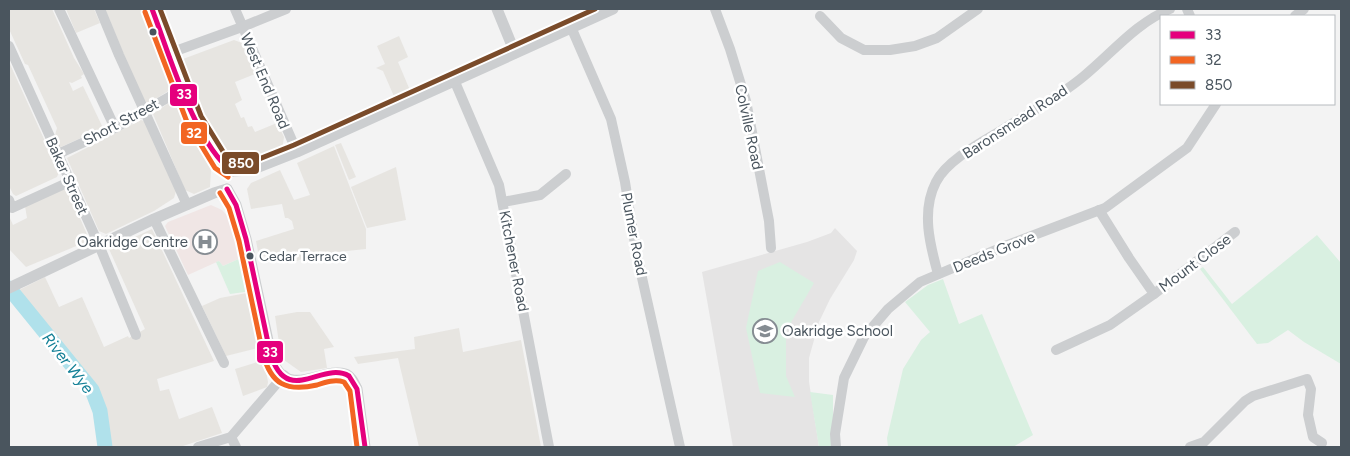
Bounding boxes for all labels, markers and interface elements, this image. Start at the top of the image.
legend [1160,15,1335,105]
text: 33 [1205,26,1221,44]
unlabelled marker [148,27,158,37]
street label: West End Road [237,30,293,132]
text: 32 [1205,51,1222,69]
text: 850 [1205,76,1232,94]
street label: Baronsmead Road [959,81,1071,163]
line badge: 33 [169,83,198,107]
street label: Colville Road [731,83,767,171]
text: 33 [176,86,192,103]
street label: Short Street [80,94,162,149]
line badge: 32 [180,121,208,145]
text: 32 [186,125,202,142]
street label: Baker Street [42,134,92,218]
line badge: 850 [221,151,260,175]
text: 850 [228,155,254,172]
street label: Plumer Road [617,191,651,277]
street label: Kitchener Road [495,209,533,313]
street label: Deeds Grove [950,227,1038,277]
hospital icon: Oakridge Centre [192,229,218,255]
street label: Mount Close [1155,230,1235,296]
place label: Oakridge Centre [77,233,188,251]
place label: Cedar Terrace [259,248,347,265]
marker: Cedar Terrace [245,251,255,261]
school or university icon: Oakridge School [752,318,778,344]
place label: Oakridge School [782,322,893,340]
water label: River Wye [38,329,98,398]
line badge: 33 [256,340,284,364]
text: 33 [262,344,278,361]

